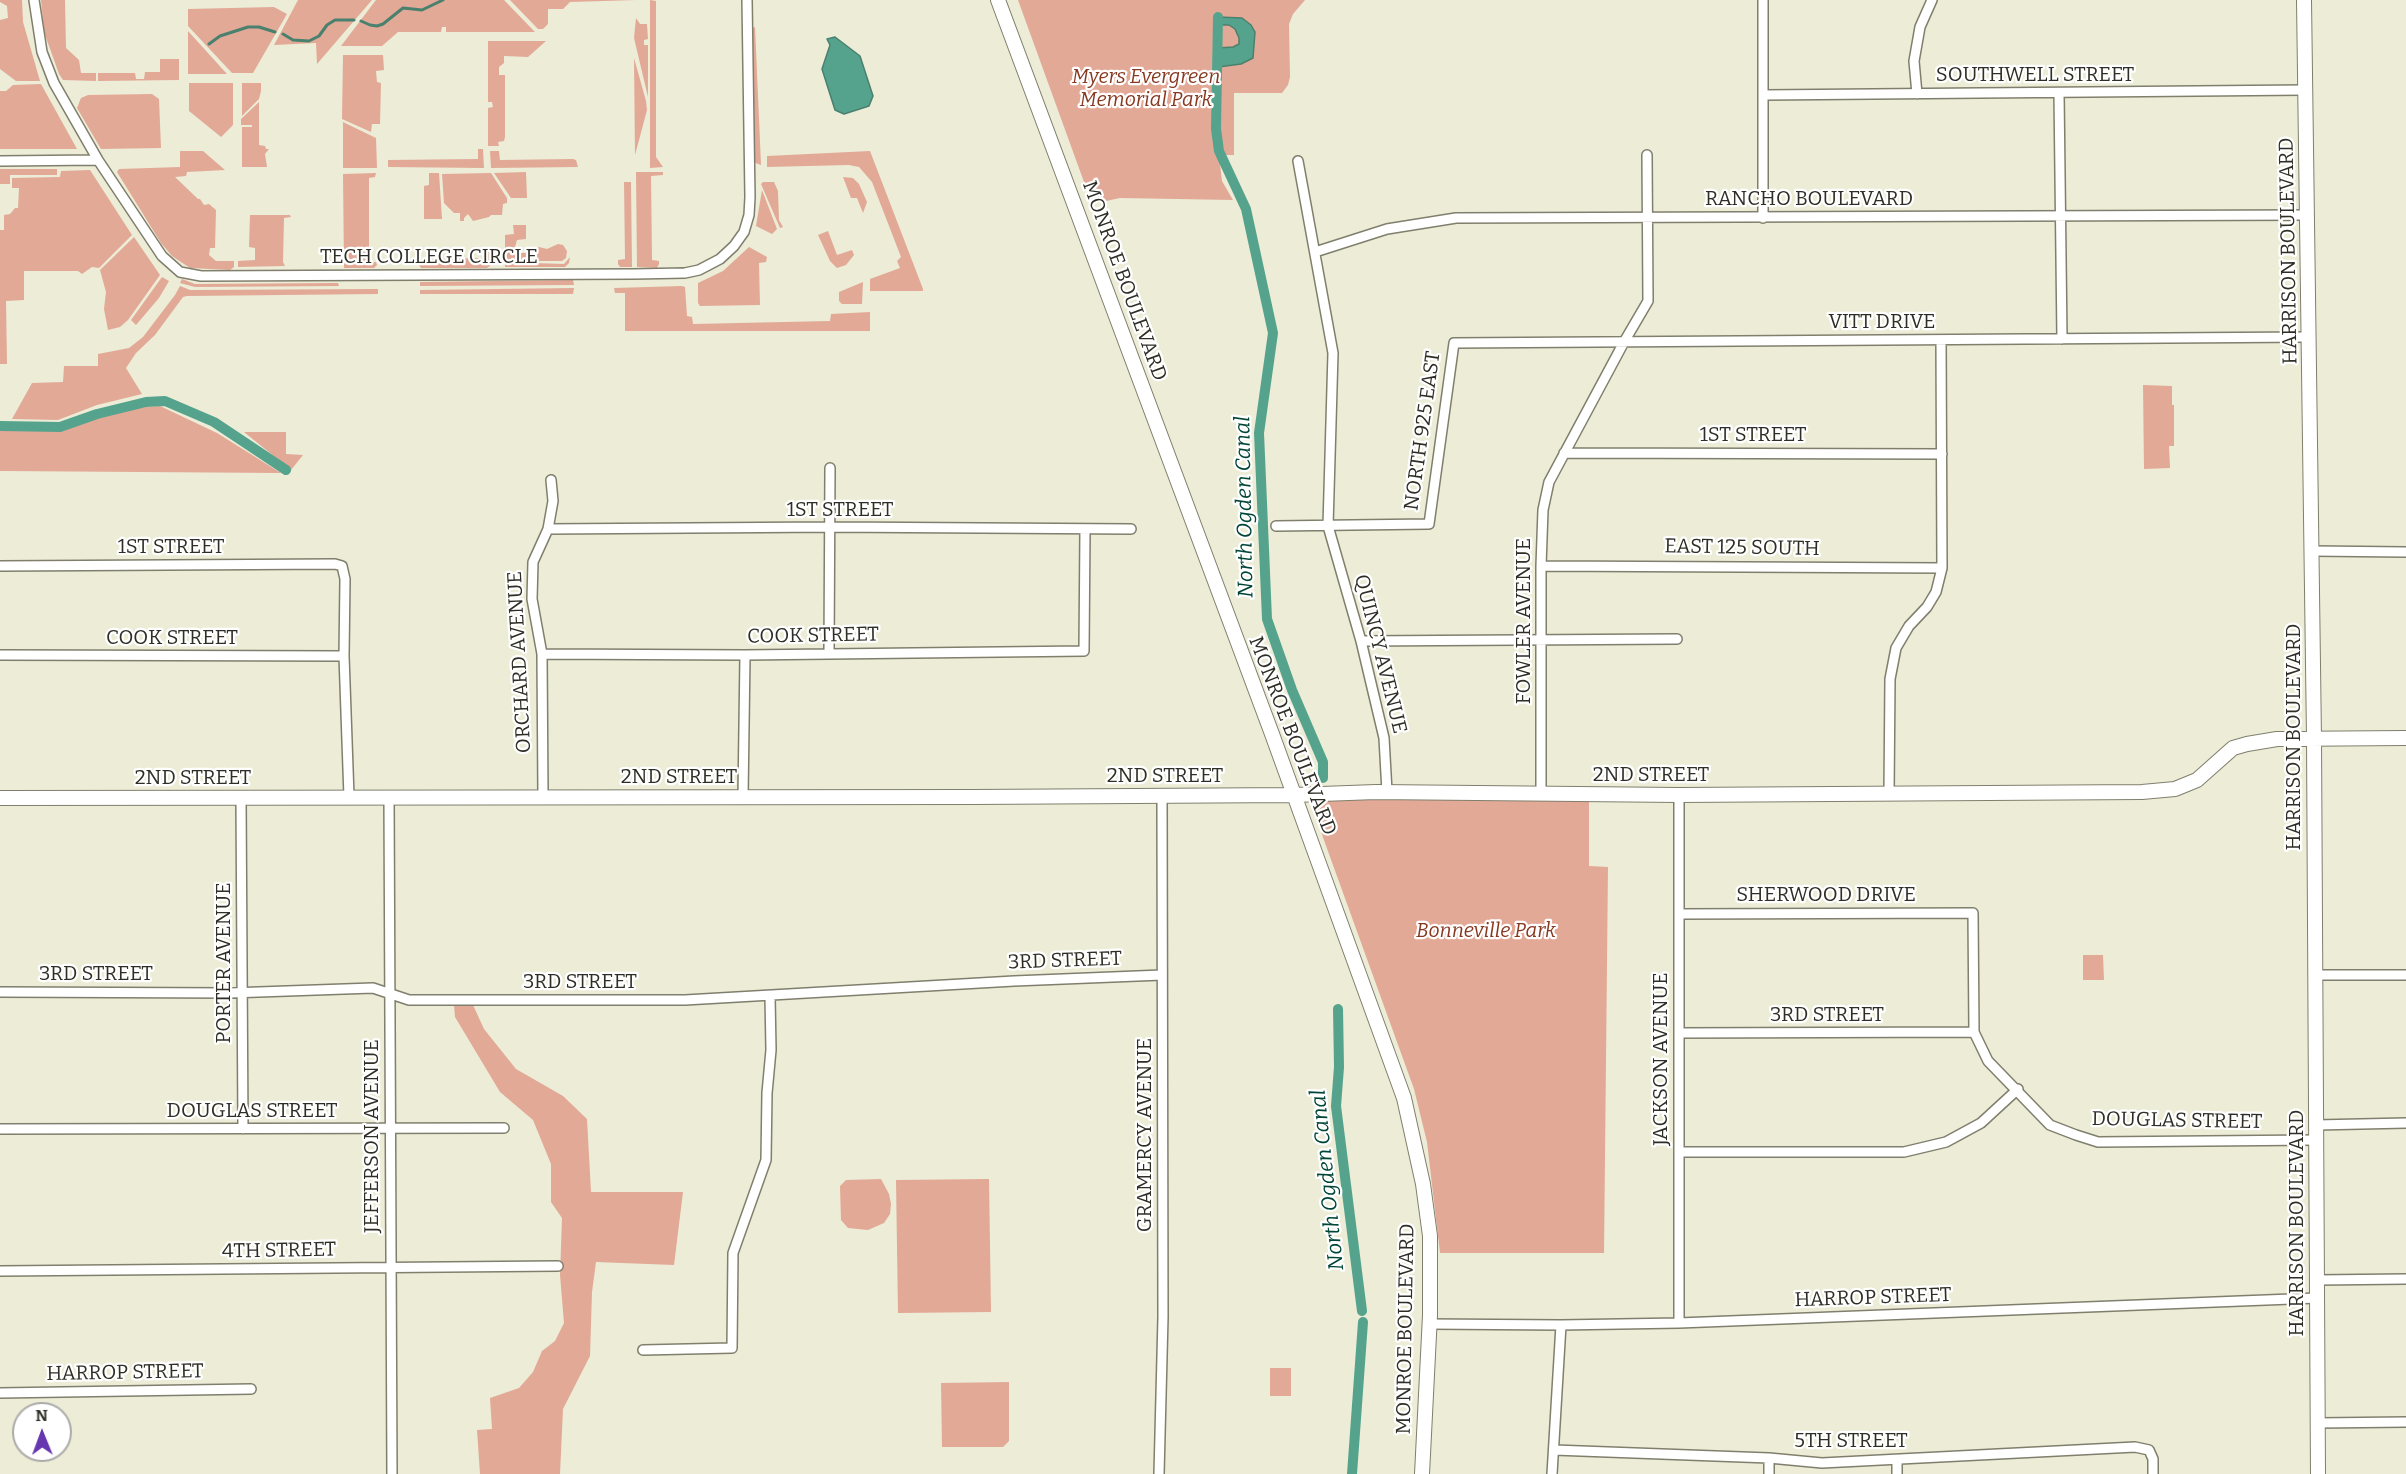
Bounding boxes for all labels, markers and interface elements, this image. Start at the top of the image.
street label: SOUTHWELL STREET [1936,63,2134,87]
park label: Myers Evergreen Memorial Park [1072,65,1220,112]
street label: HARRISON BOULEVARD [2275,137,2303,365]
street label: MONROE BOULEVARD [1077,178,1171,384]
street label: RANCHO BOULEVARD [1705,187,1913,211]
street label: TECH COLLEGE CIRCLE [320,245,538,269]
street label: VITT DRIVE [1829,310,1935,334]
street label: NORTH 925 EAST [1400,350,1446,512]
water label: North Ogden Canal [1231,416,1259,598]
street label: 1ST STREET [1700,423,1806,447]
street label: 1ST STREET [787,498,893,522]
street label: 1ST STREET [118,535,224,559]
street label: EAST 125 SOUTH [1664,535,1820,561]
street label: FOWLER AVENUE [1512,538,1536,704]
street label: ORCHARD AVENUE [503,570,537,754]
street label: QUINCY AVENUE [1349,572,1411,736]
street label: COOK STREET [747,623,879,649]
street label: HARRISON BOULEVARD [2282,624,2306,850]
street label: COOK STREET [106,626,238,650]
street label: MONROE BOULEVARD [1243,633,1341,839]
street label: 2ND STREET [1593,763,1709,787]
street label: 2ND STREET [1107,764,1223,788]
street label: 2ND STREET [621,765,737,789]
street label: 2ND STREET [135,766,251,790]
street label: PORTER AVENUE [212,882,236,1044]
street label: SHERWOOD DRIVE [1736,883,1916,907]
park label: Bonneville Park [1416,919,1556,943]
street label: 3RD STREET [1008,947,1122,975]
street label: 3RD STREET [39,962,153,986]
street label: 3RD STREET [523,970,637,994]
street label: JACKSON AVENUE [1649,972,1673,1146]
street label: 3RD STREET [1770,1003,1884,1027]
street label: GRAMERCY AVENUE [1133,1038,1157,1232]
street label: JEFFERSON AVENUE [360,1039,384,1233]
water label: North Ogden Canal [1306,1088,1350,1272]
street label: DOUGLAS STREET [167,1099,337,1123]
street label: DOUGLAS STREET [2091,1108,2263,1134]
street label: HARRISON BOULEVARD [2285,1110,2309,1336]
street label: MONROE BOULEVARD [1392,1223,1420,1435]
street label: 4TH STREET [222,1238,336,1264]
street label: HARROP STREET [1794,1283,1952,1313]
street label: HARROP STREET [46,1360,204,1386]
north arrow [12,1402,72,1462]
text: N [35,1406,48,1425]
street label: 5TH STREET [1794,1429,1908,1453]

